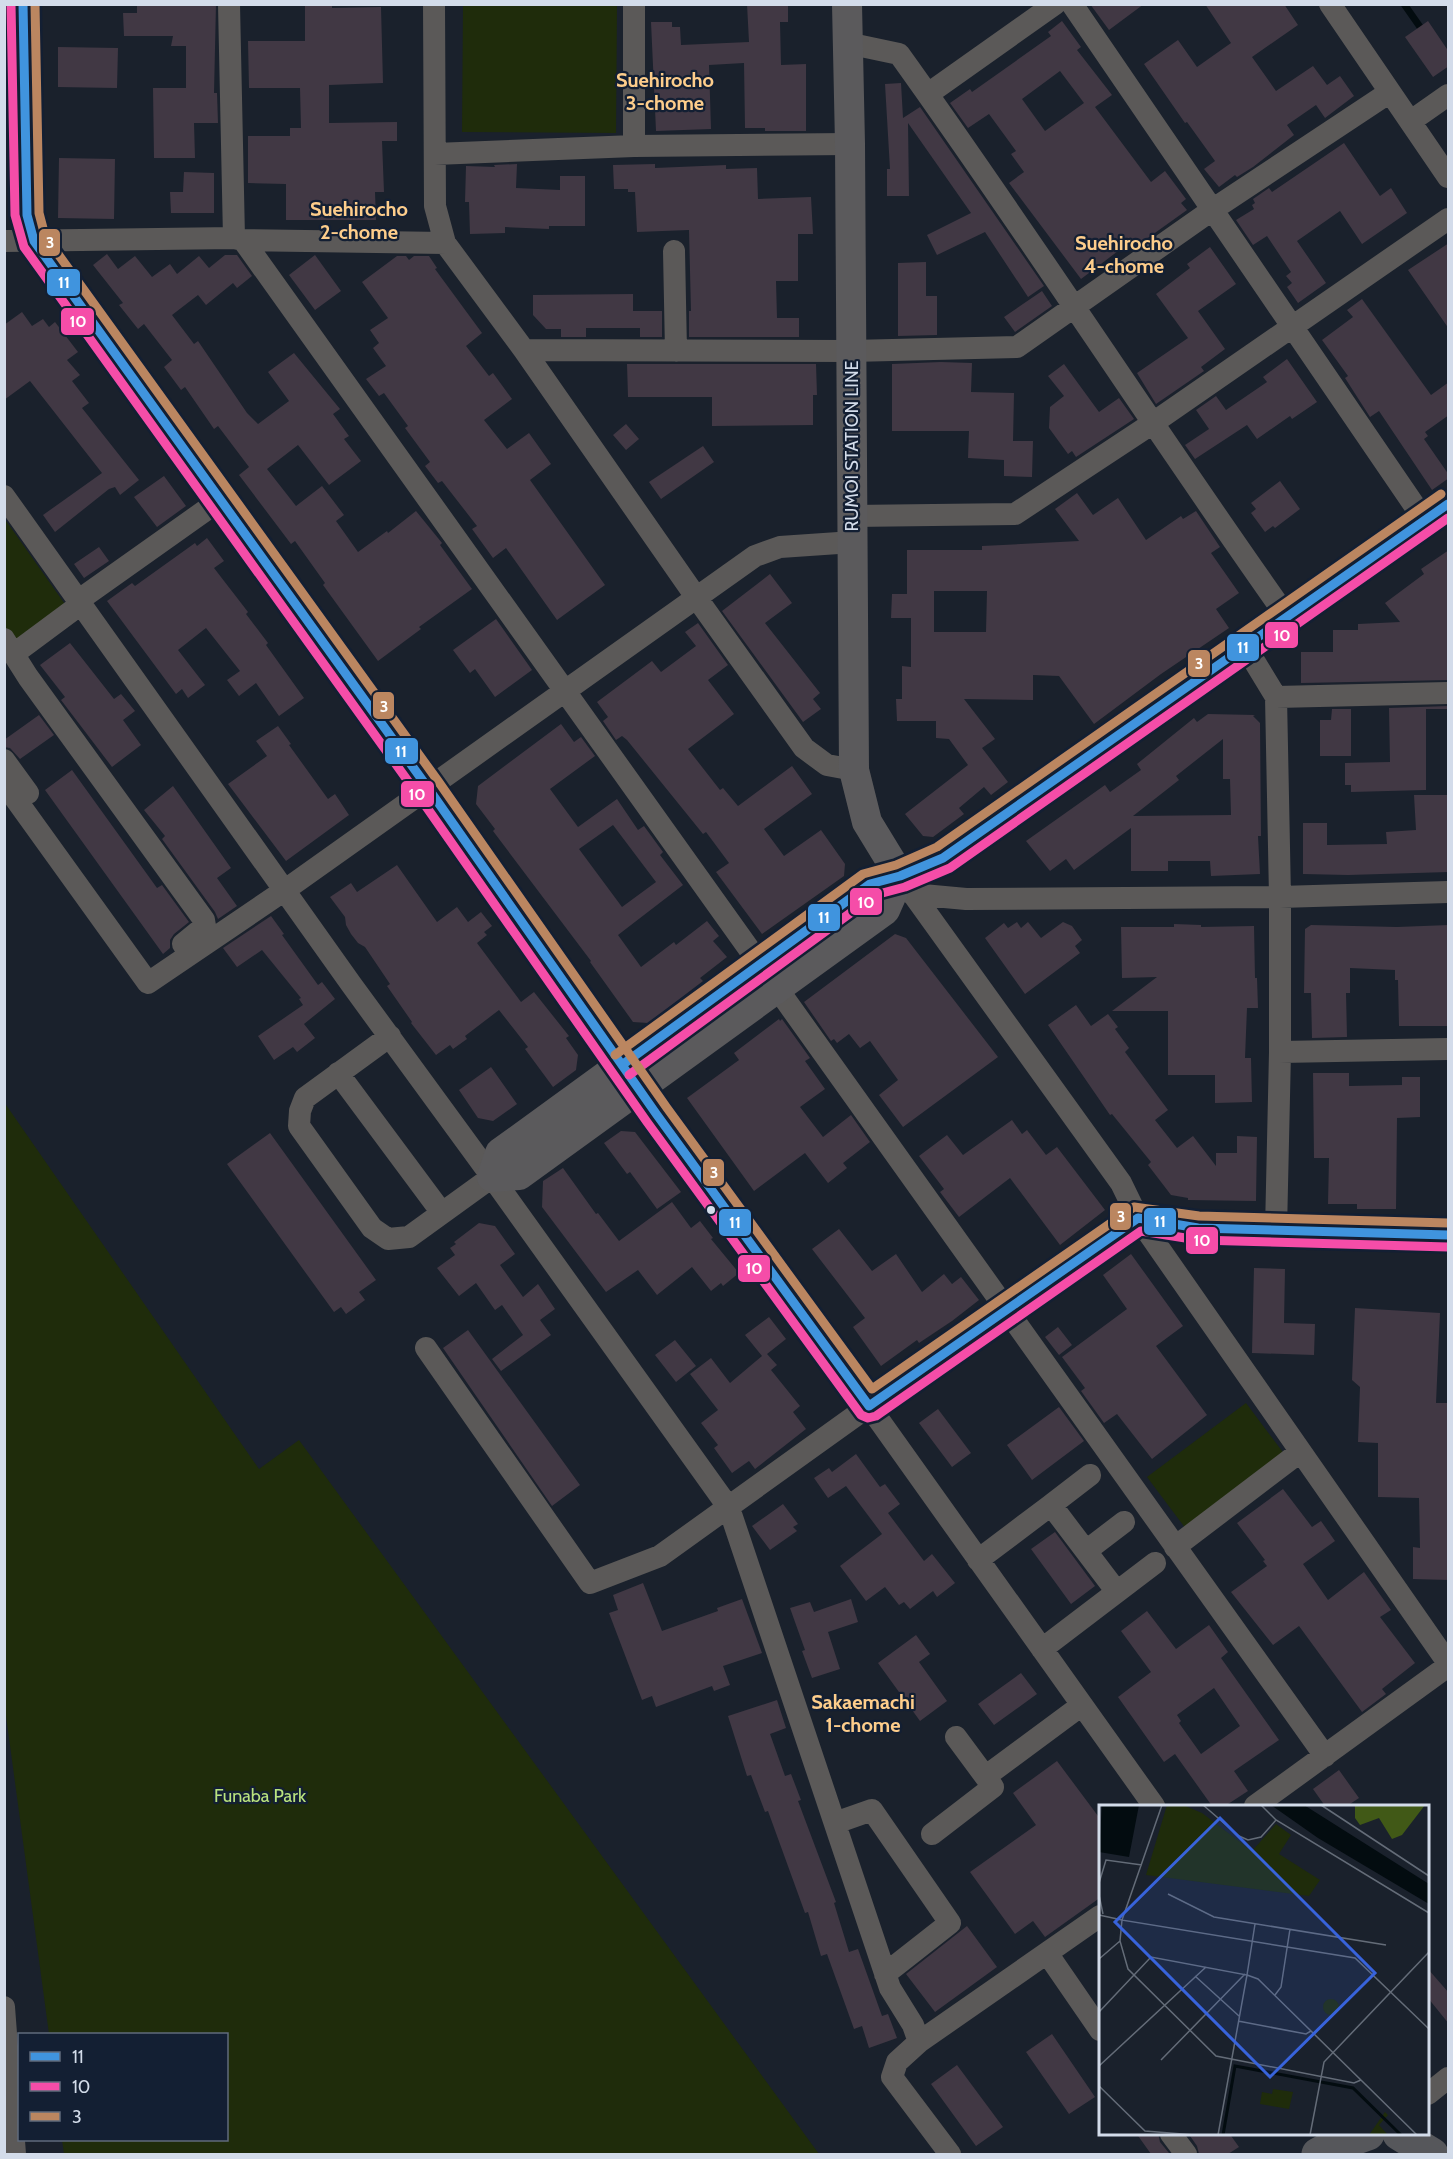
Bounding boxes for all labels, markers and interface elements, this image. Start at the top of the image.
district label: Suehirocho 3-chome [616,68,714,115]
district label: Suehirocho 2-chome [310,197,408,244]
line badge: 3 [38,228,61,257]
district label: Suehirocho 4-chome [1075,231,1173,278]
text: 3 [46,233,54,252]
line badge: 11 [46,268,81,297]
text: 11 [58,273,70,292]
line badge: 10 [60,307,95,336]
text: 10 [69,312,87,331]
street label: RUMOI STATION LINE [841,360,863,532]
line badge: 10 [1264,621,1299,649]
text: 10 [1273,626,1291,645]
line badge: 11 [1226,633,1260,662]
text: 11 [1237,638,1249,657]
line badge: 3 [1187,649,1211,678]
text: 3 [1195,654,1203,673]
line badge: 3 [372,691,395,720]
text: 3 [380,697,388,716]
line badge: 11 [384,737,419,765]
text: 11 [395,742,407,761]
line badge: 10 [400,780,435,808]
text: 10 [408,785,426,804]
line badge: 10 [849,887,883,916]
text: 10 [857,893,875,912]
line badge: 11 [807,903,841,932]
text: 11 [818,908,830,927]
line badge: 3 [702,1158,725,1187]
text: 3 [710,1163,718,1182]
line badge: 3 [1109,1202,1132,1231]
unlabelled marker [705,1204,717,1216]
text: 3 [1117,1207,1125,1226]
line badge: 11 [1143,1207,1177,1236]
line badge: 11 [718,1208,752,1237]
text: 11 [1154,1212,1166,1231]
text: 11 [729,1213,741,1232]
line badge: 10 [1185,1226,1219,1255]
text: 10 [1193,1231,1211,1250]
line badge: 10 [737,1254,771,1283]
text: 10 [745,1259,763,1278]
district label: Sakaemachi 1-chome [811,1690,915,1737]
park label: Funaba Park [214,1785,307,1807]
inset map [1099,1805,1429,2135]
legend [18,2033,228,2141]
text: 11 [72,2046,84,2068]
text: 10 [72,2076,90,2098]
text: 3 [72,2106,82,2128]

